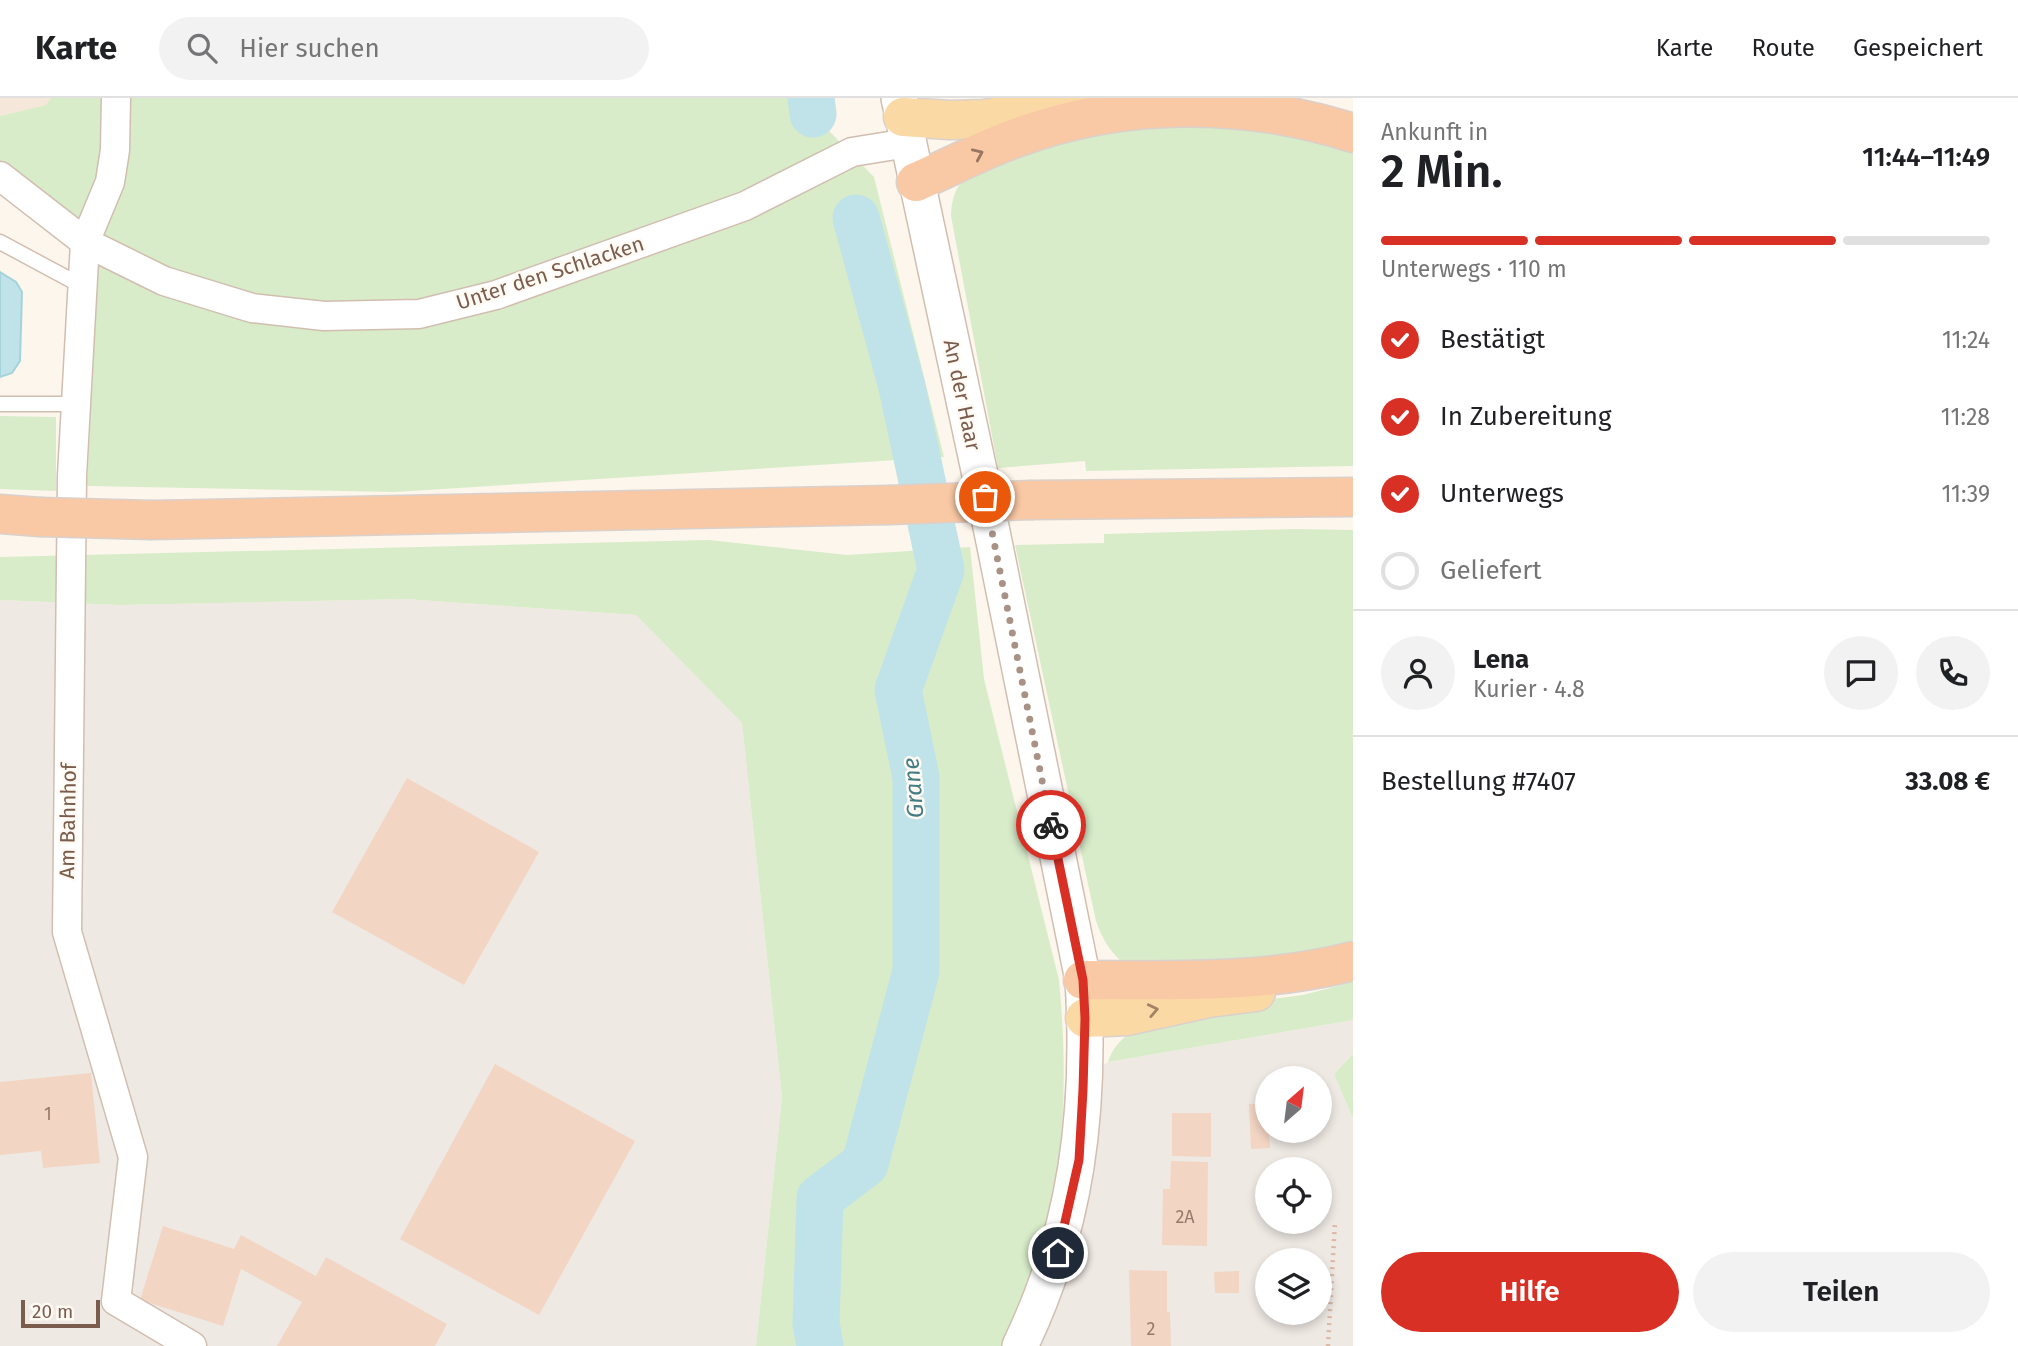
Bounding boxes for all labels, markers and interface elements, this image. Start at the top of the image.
search box [159,17,649,80]
text: Karte [35,28,117,68]
icon: search [183,29,221,67]
text: Hier suchen [239,33,380,64]
text: Karte [1656,34,1713,62]
text: Route [1751,34,1815,62]
text: Gespeichert [1853,34,1983,62]
text: Ankunft in [1381,118,1488,146]
text: 11:44–11:49 [1862,142,1990,173]
text: 2 Min. [1381,144,1503,199]
one-way arrow [971,148,983,162]
street label: Unter den Schlacken [453,230,647,316]
text: Unterwegs · 110 m [1381,255,1567,283]
icon: check [1381,321,1419,359]
text: Bestätigt [1440,324,1545,355]
text: 11:24 [1942,326,1990,354]
street label: An der Haar [938,337,986,453]
icon: check [1381,398,1419,436]
text: In Zubereitung [1440,401,1612,432]
text: 11:28 [1941,403,1990,431]
pin [955,467,1015,527]
icon: check [1381,475,1419,513]
icon: bag [966,478,1004,516]
text: Unterwegs [1440,478,1564,509]
text: 11:39 [1941,480,1990,508]
text: Geliefert [1440,555,1542,586]
button: person [1381,636,1455,710]
button: chat [1824,636,1898,710]
button: phone [1916,636,1990,710]
text: Lena [1473,644,1529,675]
text: Kurier · 4.8 [1473,675,1585,703]
water label: Grane [896,756,930,819]
street label: Am Bahnhof [54,761,82,879]
text: Bestellung #7407 [1381,766,1576,797]
text: 33.08 € [1905,766,1990,797]
courier [1016,790,1086,860]
icon: bike [1032,806,1070,844]
one-way arrow [1147,1004,1159,1019]
north arrow [1255,1066,1332,1143]
map controls [1255,1066,1332,1325]
house number: 1 [44,1103,52,1125]
button: locate [1255,1157,1332,1234]
house number: 2A [1175,1206,1195,1228]
pin [1028,1223,1088,1283]
icon: home [1039,1234,1077,1272]
button: layers [1255,1248,1332,1325]
button: Hilfe [1381,1252,1679,1332]
button: Teilen [1693,1252,1990,1332]
scale bar [21,1297,100,1329]
text: 20 m [32,1300,73,1323]
house number: 2 [1147,1318,1156,1340]

